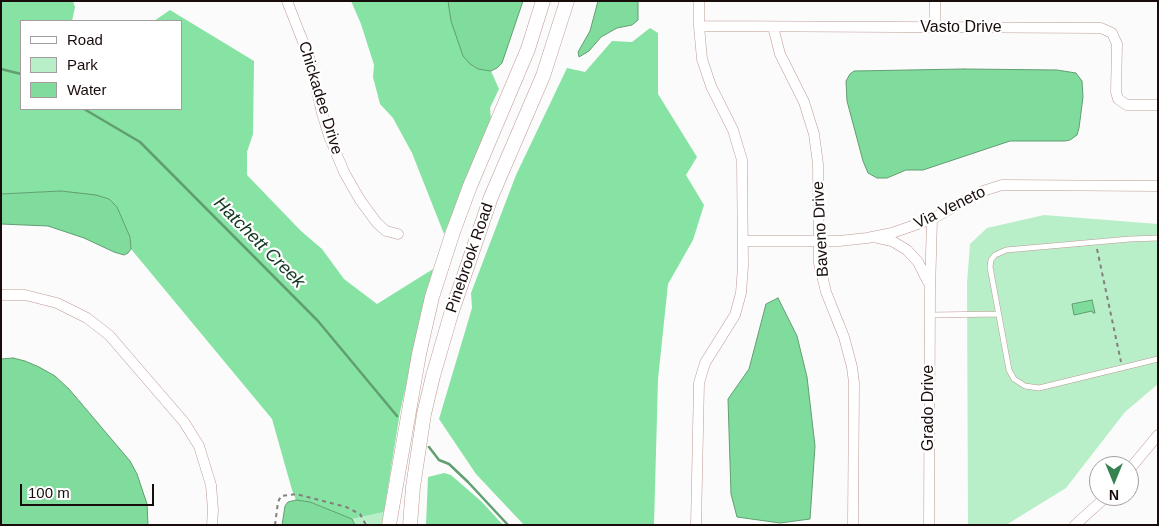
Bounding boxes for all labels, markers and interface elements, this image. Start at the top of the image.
street label: Vasto Drive [920,18,1002,38]
legend [20,20,182,110]
text: Road [67,31,103,48]
street label: Chickadee Drive [294,39,346,157]
text: Park [67,56,98,73]
text: Water [67,81,106,98]
street label: Baveno Drive [809,181,833,277]
street label: Via Veneto [911,182,989,234]
water label: Hatchett Creek [209,193,309,293]
street label: Pinebrook Road [442,201,498,315]
street label: Grado Drive [919,365,939,451]
north arrow [1089,456,1139,506]
scale bar [22,474,156,506]
text: 100 m [28,484,70,501]
text: N [1109,487,1119,503]

